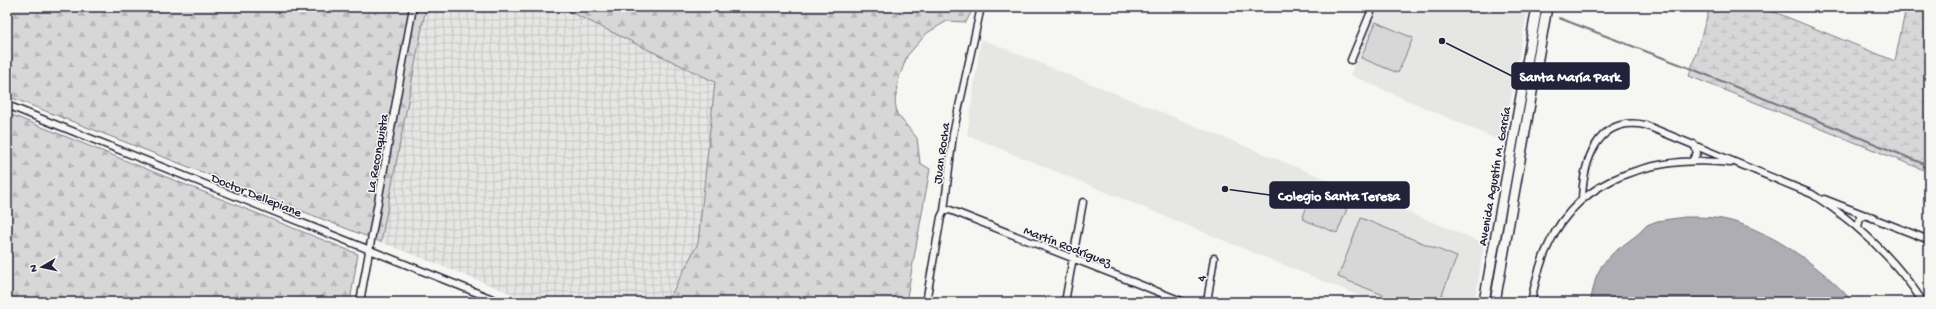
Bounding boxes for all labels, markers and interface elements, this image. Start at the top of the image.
callout: Santa María Park [1512,63,1629,89]
text: Santa María Park [1520,70,1622,87]
street label: Avenida Agustín M. García [1476,105,1515,247]
street label: La Reconquista [364,112,393,194]
street label: Juan Rocha [931,121,954,185]
street label: Doctor Dellepiane [208,171,304,221]
callout: Colegio Santa Teresa [1270,182,1409,208]
text: Colegio Santa Teresa [1277,189,1401,206]
street label: Martín Rodríguez [1021,224,1114,271]
north arrow [22,247,62,287]
text: N [28,264,41,273]
street label: 4 [1195,274,1210,283]

